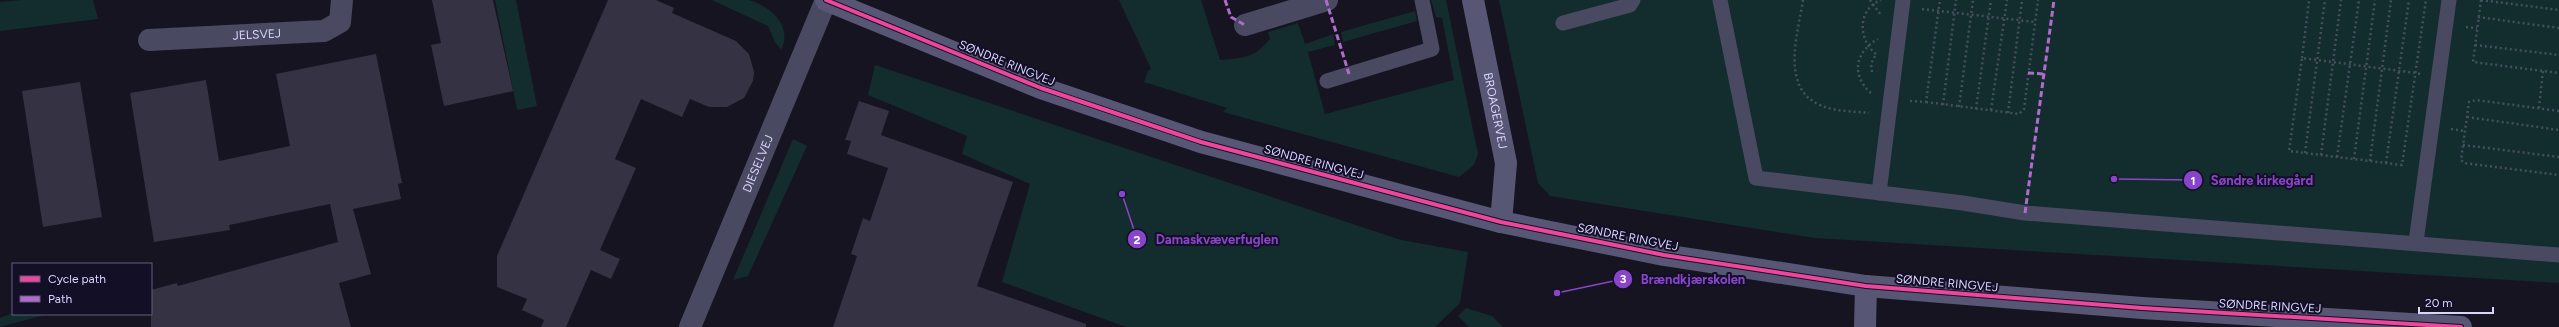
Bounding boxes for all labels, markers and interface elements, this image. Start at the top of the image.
street label: JELSVEJ [232,26,281,43]
street label: SØNDRE RINGVEJ [957,37,1057,89]
street label: BROAGERVEJ [1481,71,1510,150]
street label: DIESELVEJ [740,133,776,194]
street label: SØNDRE RINGVEJ [1263,142,1365,182]
callout: Søndre kirkegård [2183,168,2321,193]
text: Søndre kirkegård [2211,173,2313,188]
text: 1 [2190,174,2196,188]
street label: SØNDRE RINGVEJ [1576,220,1680,254]
callout: Damaskvæverfuglen [1127,227,1286,252]
text: Damaskvæverfuglen [1156,232,1278,247]
text: 2 [1134,233,1141,247]
legend [12,263,152,315]
callout: Brændkjærskolen [1613,266,1753,291]
text: Cycle path [48,272,106,286]
text: 3 [1620,272,1627,286]
text: Brændkjærskolen [1641,272,1745,287]
street label: SØNDRE RINGVEJ [1895,272,1999,294]
scale bar [2419,289,2493,315]
text: Path [48,292,72,306]
street label: SØNDRE RINGVEJ [2218,296,2322,316]
text: 20 m [2425,296,2453,310]

